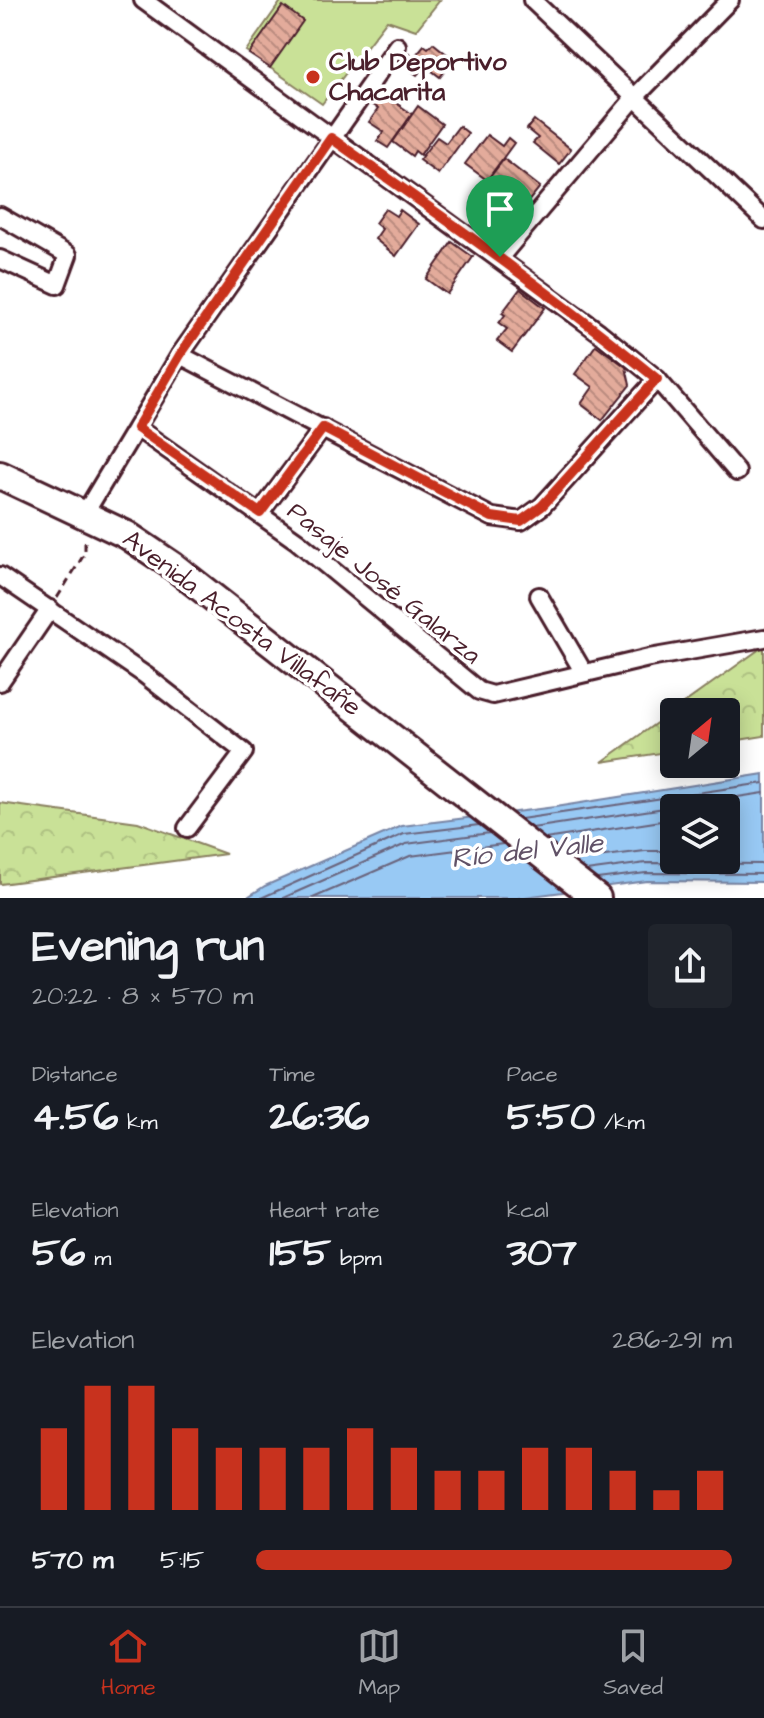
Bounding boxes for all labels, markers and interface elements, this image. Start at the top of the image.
place label: Club Deportivo Chacarita [329,44,507,110]
marker: Club Deportivo Chacarita [304,68,322,86]
pin [466,175,534,257]
icon: arrive [478,187,522,231]
street label: Pasaje José Galarza [279,493,489,673]
street label: Avenida Acosta Villafañe [115,521,369,725]
north arrow [660,698,740,778]
map controls [660,698,740,874]
button: layers [660,794,740,874]
water label: Río del Valle [449,823,606,878]
text: Evening run [32,917,264,978]
button: share [648,924,732,1008]
text: 20:22 · 8 × 570 m [32,978,253,1014]
text: Distance [32,1059,118,1090]
text: Time [269,1059,315,1090]
text: Pace [507,1059,558,1090]
text: 4.56 [32,1090,118,1145]
text: 26:36 [269,1090,369,1145]
text: 5:50 [507,1090,595,1145]
text: km [118,1107,158,1138]
text: /km [595,1107,645,1138]
text: Elevation [32,1195,119,1226]
text: Heart rate [269,1195,380,1226]
text: kcal [507,1195,549,1226]
text: 56 [32,1226,85,1281]
text: 155 [269,1226,331,1281]
text: 307 [507,1226,577,1281]
text: m [85,1243,111,1274]
text: bpm [331,1243,382,1274]
text: Elevation [32,1322,134,1358]
text: 286–291 m [612,1322,732,1358]
text: 570 m [32,1542,113,1578]
text: 5:15 [160,1542,204,1578]
tab: Home [101,1624,156,1703]
tab: Map [357,1624,401,1703]
tab: Saved [603,1624,663,1703]

